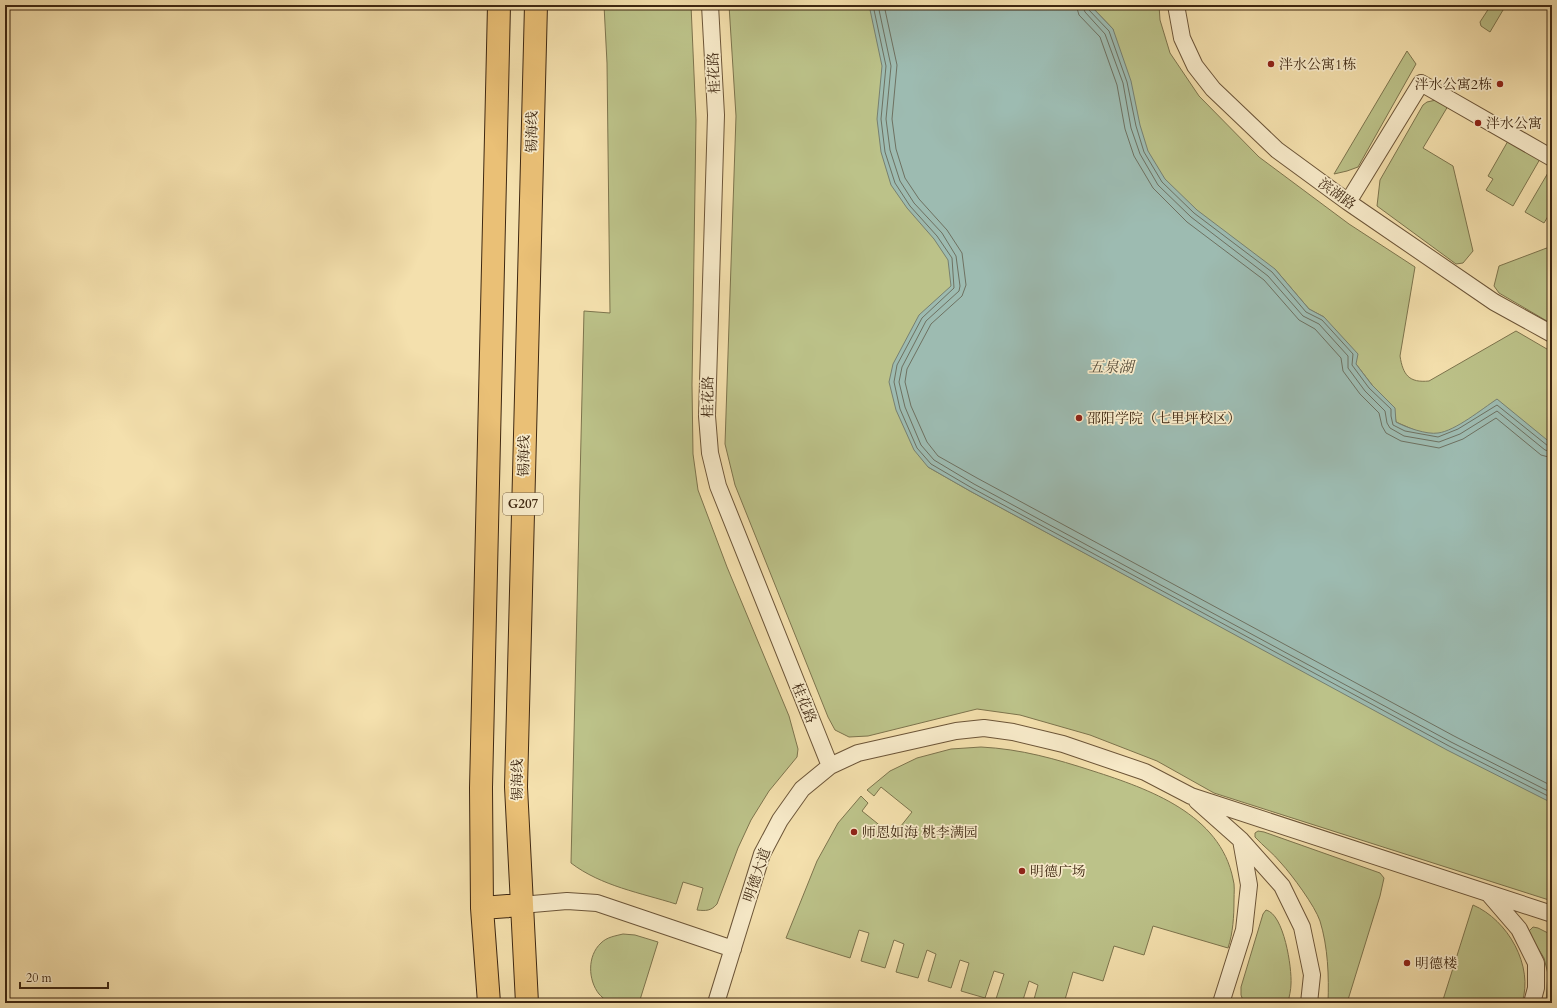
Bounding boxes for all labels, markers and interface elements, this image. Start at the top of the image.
street label: 桂花路 [703,52,725,94]
place label: 泮水公寓1栋 [1279,55,1356,74]
marker: 泮水公寓1栋 [1266,59,1276,69]
place label: 泮水公寓2栋 [1415,75,1492,94]
marker: 泮水公寓2栋 [1495,79,1505,89]
street label: 锡海线 [522,111,542,153]
place label: 泮水公寓 [1486,114,1542,133]
marker: 泮水公寓 [1473,118,1483,128]
street label: 滨湖路 [1314,174,1360,214]
water label: 五泉湖 [1088,357,1136,377]
street label: 桂花路 [698,376,718,418]
place label: 邵阳学院（七里坪校区） [1087,409,1241,428]
marker: 邵阳学院（七里坪校区） [1074,413,1084,423]
street label: 锡海线 [514,435,534,477]
road number: G207 [503,493,543,515]
street label: 桂花路 [787,680,821,726]
street label: 锡海线 [508,759,527,801]
place label: 师恩如海 桃李满园 [862,823,978,842]
marker: 师恩如海 桃李满园 [849,827,859,837]
street label: 明德大道 [739,845,775,905]
place label: 明德广场 [1030,862,1086,881]
marker: 明德广场 [1017,866,1027,876]
place label: 明德楼 [1415,954,1457,973]
marker: 明德楼 [1402,958,1412,968]
scale bar [20,964,108,990]
text: 20 m [26,970,53,986]

